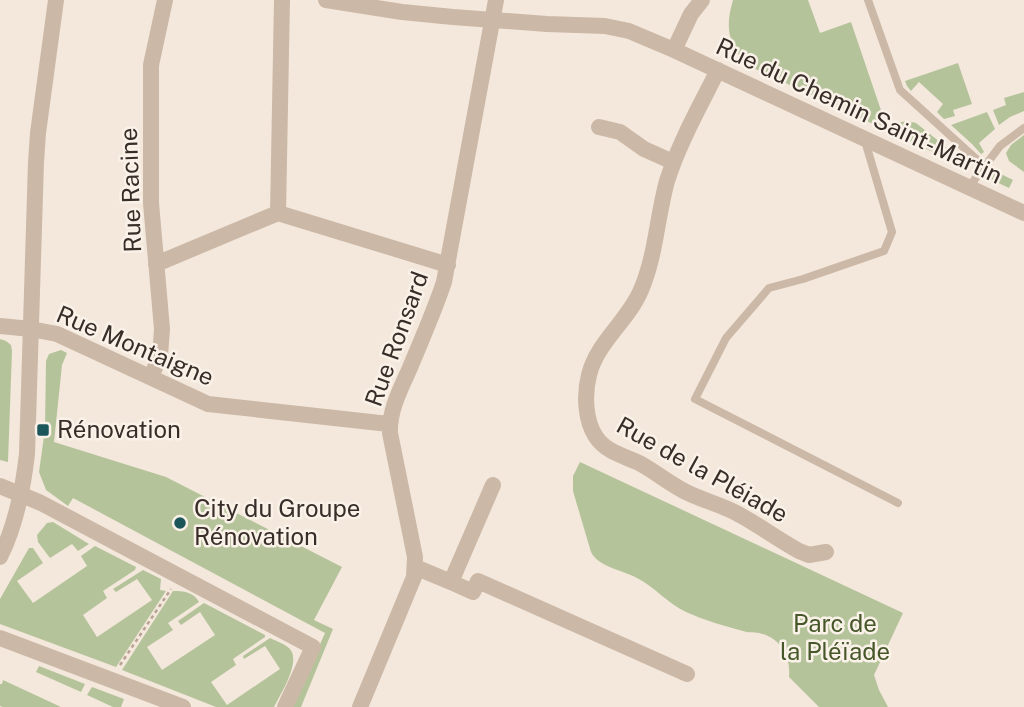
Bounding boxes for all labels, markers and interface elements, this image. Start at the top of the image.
street label: Rue du Chemin Saint-Martin [712,31,1007,189]
street label: Rue Racine [114,127,146,253]
street label: Rue Ronsard [359,267,433,410]
street label: Rue Montaigne [53,299,218,391]
street label: Rue de la Pléiade [612,410,793,528]
place label: Rénovation [57,415,181,443]
marker: Rénovation [35,422,51,438]
place label: City du Groupe Rénovation [194,494,360,550]
marker: City du Groupe Rénovation [172,515,188,531]
park label: Parc de la Pléïade [780,609,890,665]

